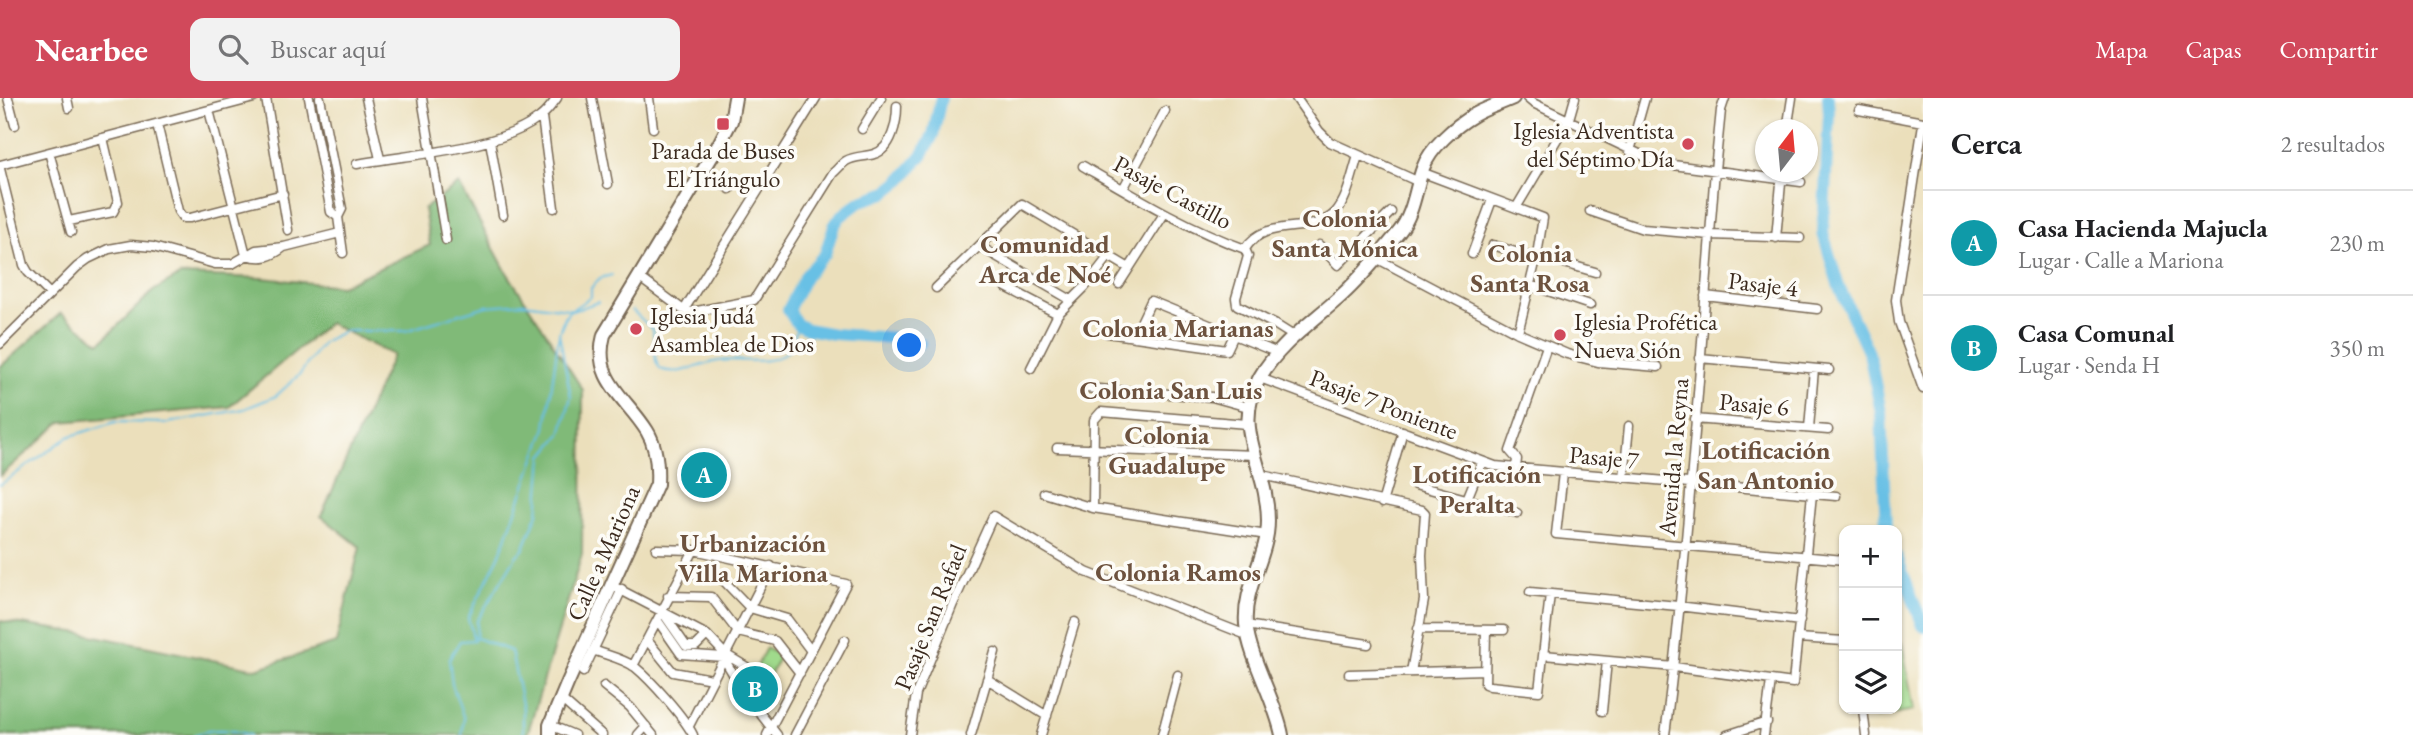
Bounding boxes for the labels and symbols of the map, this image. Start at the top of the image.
place label: Iglesia Adventista del Séptimo Día [1513,115,1674,174]
marker: Parada de Buses El Triángulo [715,116,731,132]
north arrow [1755,119,1818,182]
place label: Parada de Buses El Triángulo [651,135,795,194]
marker: Iglesia Adventista del Séptimo Día [1680,136,1696,152]
street label: Pasaje Castillo [1109,148,1238,236]
district label: Colonia Santa Mónica [1272,201,1419,265]
district label: Comunidad Arca de Noé [978,227,1111,291]
district label: Colonia Santa Rosa [1470,236,1590,300]
street label: Pasaje 4 [1726,264,1800,304]
place label: Iglesia Judá Asamblea de Dios [649,300,814,359]
place label: Iglesia Profética Nueva Sión [1574,306,1718,365]
district label: Colonia Marianas [1082,311,1274,345]
marker: Iglesia Judá Asamblea de Dios [628,321,644,337]
marker: Iglesia Profética Nueva Sión [1552,327,1568,343]
your location [892,328,926,362]
street label: Pasaje 7 Poniente [1306,362,1462,446]
district label: Colonia San Luis [1080,373,1262,407]
street label: Avenida la Reyna [1651,376,1695,538]
street label: Pasaje 6 [1718,386,1790,422]
district label: Colonia Guadalupe [1109,418,1226,482]
district label: Lotificación San Antonio [1698,433,1834,497]
street label: Pasaje 7 [1568,439,1641,476]
pin: A [681,449,727,501]
district label: Lotificación Peralta [1412,457,1542,521]
street label: Calle a Mariona [559,480,647,626]
district label: Urbanización Villa Mariona [678,526,829,590]
street label: Pasaje San Rafael [887,539,973,695]
district label: Colonia Ramos [1095,555,1261,589]
pin: B [732,663,778,715]

